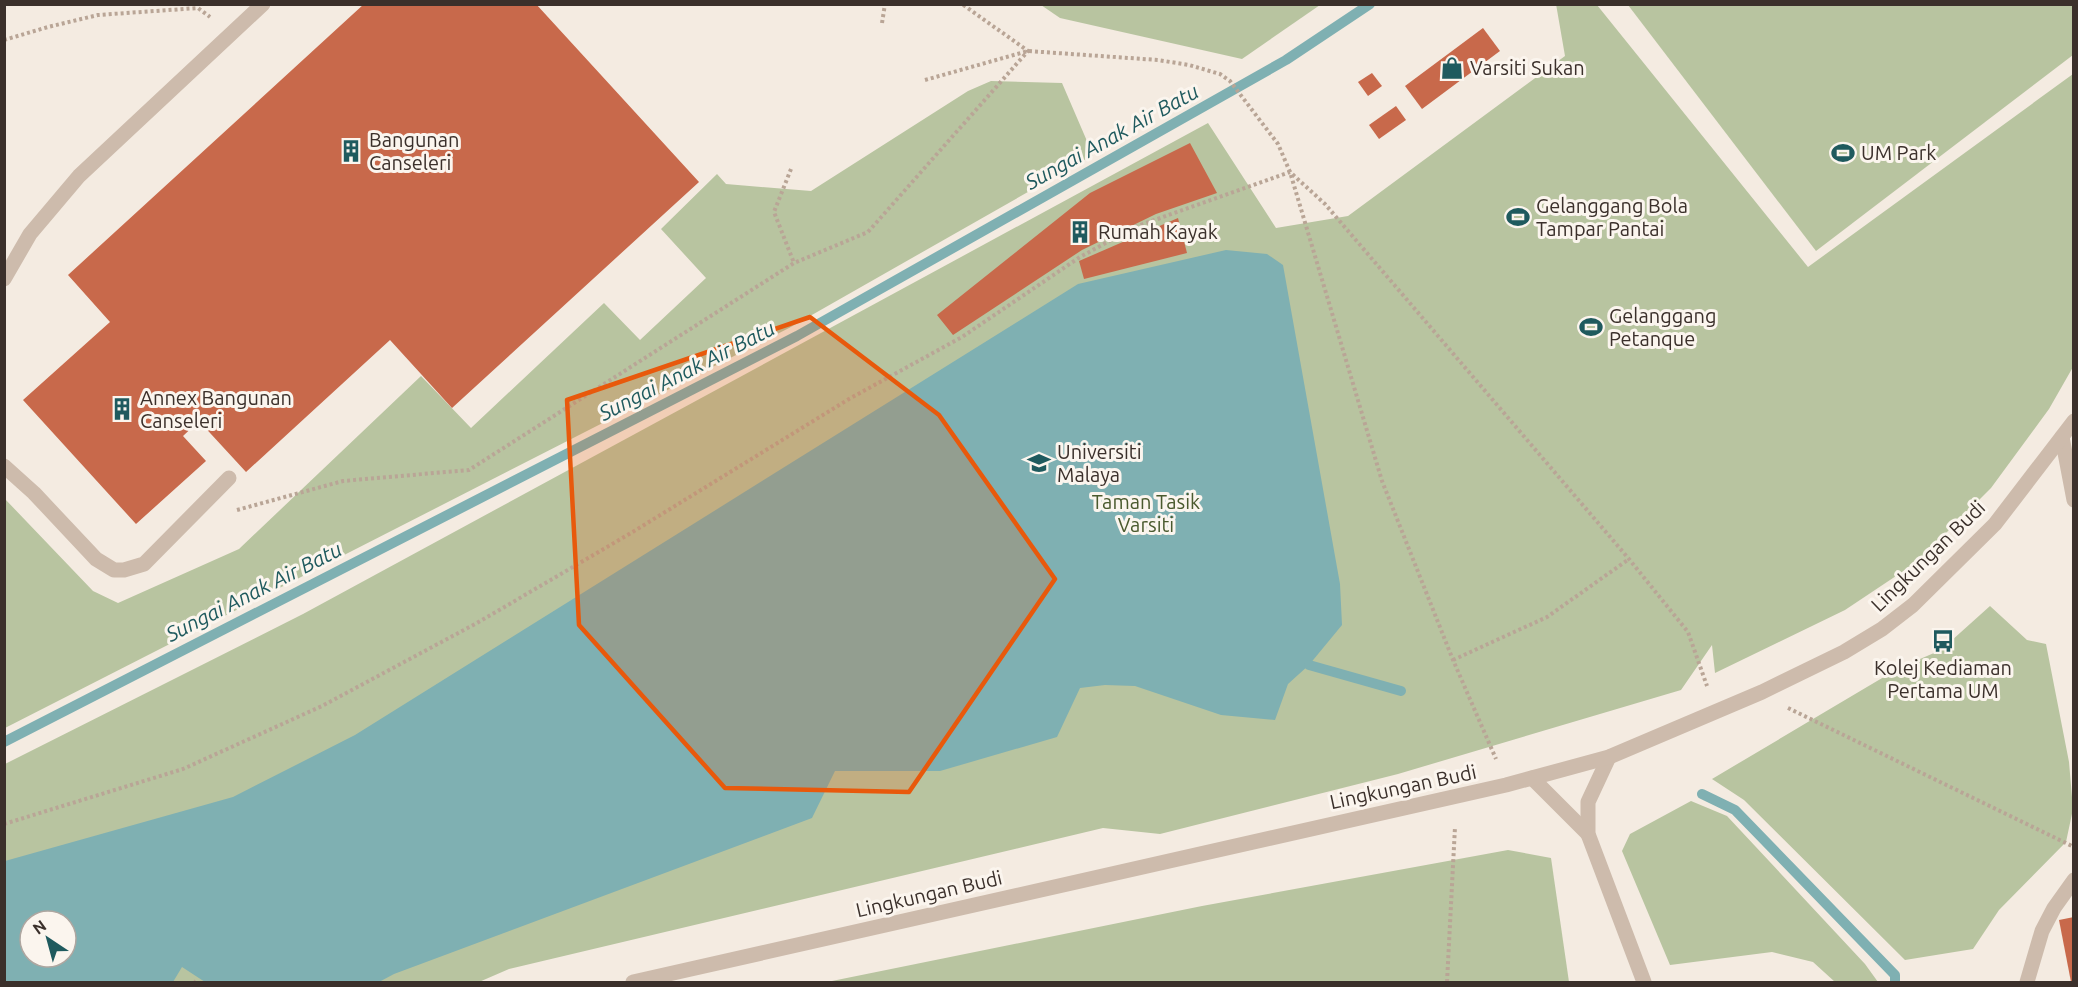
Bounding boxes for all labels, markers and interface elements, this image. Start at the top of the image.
shop icon: Varsiti Sukan [1439,55,1465,81]
place label: Varsiti Sukan [1470,56,1585,79]
water label: Sungai Anak Air Batu [1020,79,1202,194]
place label: Bangunan Canseleri [369,128,459,174]
building icon: Bangunan Canseleri [338,138,364,164]
sports icon: UM Park [1830,140,1856,166]
place label: UM Park [1861,141,1936,164]
place label: Gelanggang Bola Tampar Pantai [1536,194,1688,240]
sports icon: Gelanggang Bola Tampar Pantai [1505,204,1531,230]
building icon: Rumah Kayak [1067,219,1093,245]
place label: Rumah Kayak [1098,220,1218,243]
place label: Gelanggang Petanque [1609,304,1716,350]
sports icon: Gelanggang Petanque [1578,314,1604,340]
water label: Sungai Anak Air Batu [594,315,779,425]
place label: Annex Bangunan Canseleri [140,386,292,432]
building icon: Annex Bangunan Canseleri [109,396,135,422]
place label: Universiti Malaya [1057,440,1142,486]
school or university icon: Universiti Malaya [1026,450,1052,476]
park label: Taman Tasik Varsiti [1092,490,1200,536]
street label: Lingkungan Budi [1866,495,1989,616]
water label: Sungai Anak Air Batu [161,536,346,646]
bus stop icon: Kolej Kediaman Pertama UM [1930,628,1956,654]
place label: Kolej Kediaman Pertama UM [1874,656,2012,702]
street label: Lingkungan Budi [1327,760,1478,813]
street label: Lingkungan Budi [854,866,1004,922]
north arrow [18,909,78,969]
text: N [29,916,49,938]

